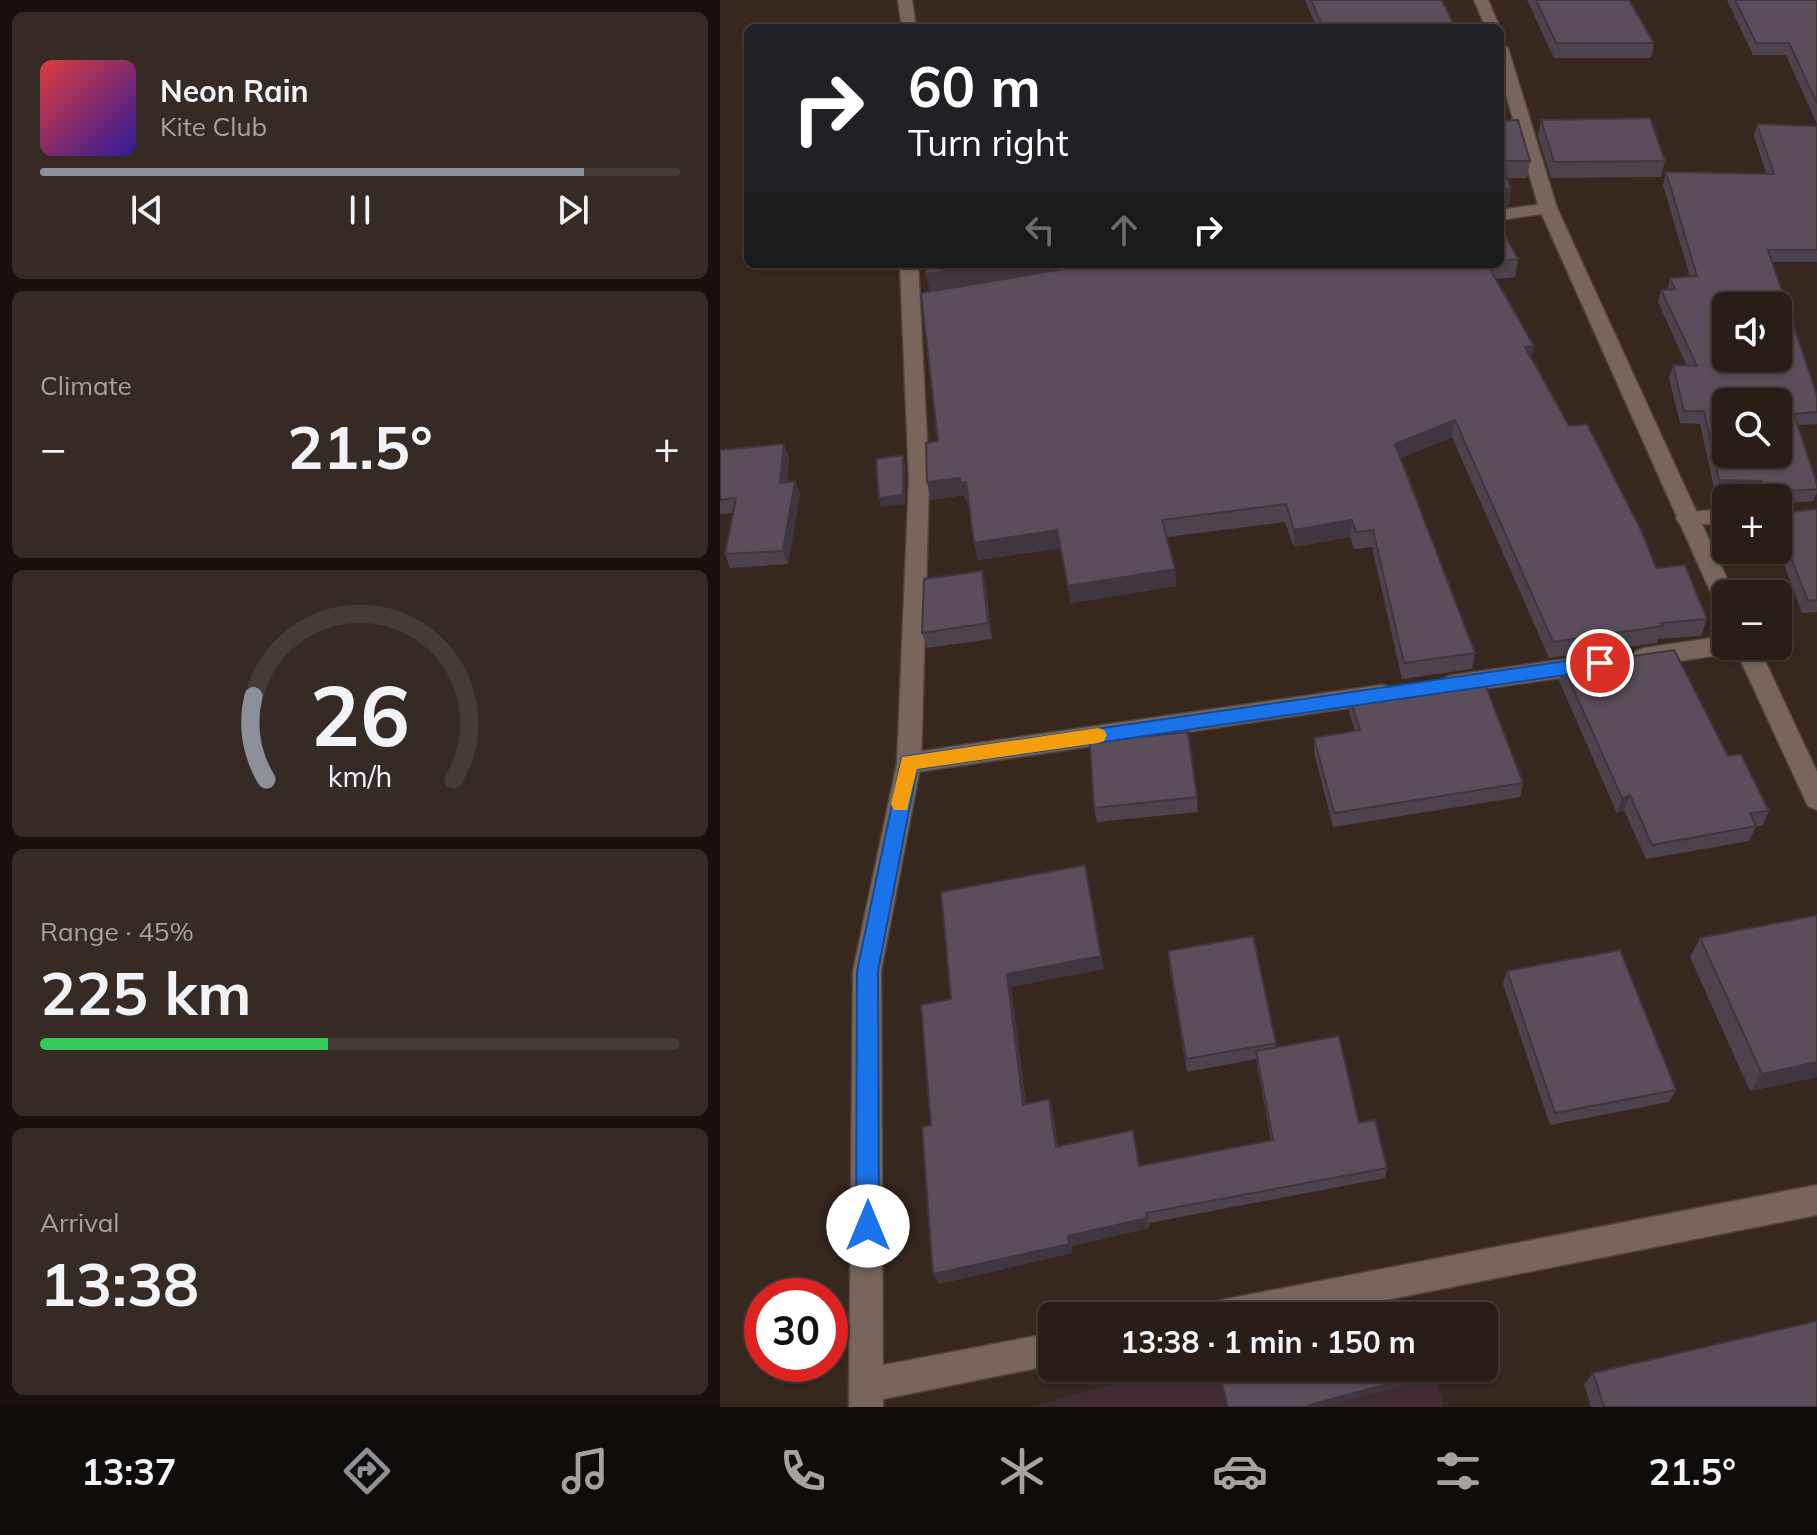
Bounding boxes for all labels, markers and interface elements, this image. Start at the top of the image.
text: 60 m [908,51,1041,121]
icon: right [776,56,880,160]
text: Neon Rain [160,72,309,110]
text: Kite Club [160,110,267,143]
text: Turn right [908,120,1069,165]
icon: previous [125,188,169,232]
icon: pause [338,188,382,232]
icon: next [551,188,595,232]
icon: left [1018,208,1062,252]
icon: ahead [1102,208,1146,252]
icon: right [1186,208,1230,252]
map controls [1712,292,1792,660]
button: sound [1712,292,1792,372]
text: Climate [40,369,132,402]
button: search [1712,388,1792,468]
text: 21.5° [287,409,433,484]
text: − [40,420,66,475]
text: + [654,420,680,475]
button: + [1712,484,1792,564]
button: − [1712,580,1792,660]
pin [1566,629,1634,697]
icon: arrive [1578,641,1622,685]
text: 26 [310,661,410,766]
text: km/h [328,758,392,794]
text: Range · 45% [40,915,194,948]
text: 225 km [40,955,252,1030]
position arrow [826,1184,910,1268]
text: Arrival [40,1206,120,1239]
text: 13:38 [40,1246,199,1321]
speed limit sign: 30 [744,1278,848,1382]
text: 13:38 · 1 min · 150 m [1120,1323,1416,1361]
icon: directions [339,1443,395,1499]
icon: music [557,1443,613,1499]
icon: phone [775,1443,831,1499]
icon: climate [994,1443,1050,1499]
icon: car [1212,1443,1268,1499]
icon: filters [1430,1443,1486,1499]
text: 13:37 [81,1449,176,1494]
text: 21.5° [1648,1449,1736,1494]

